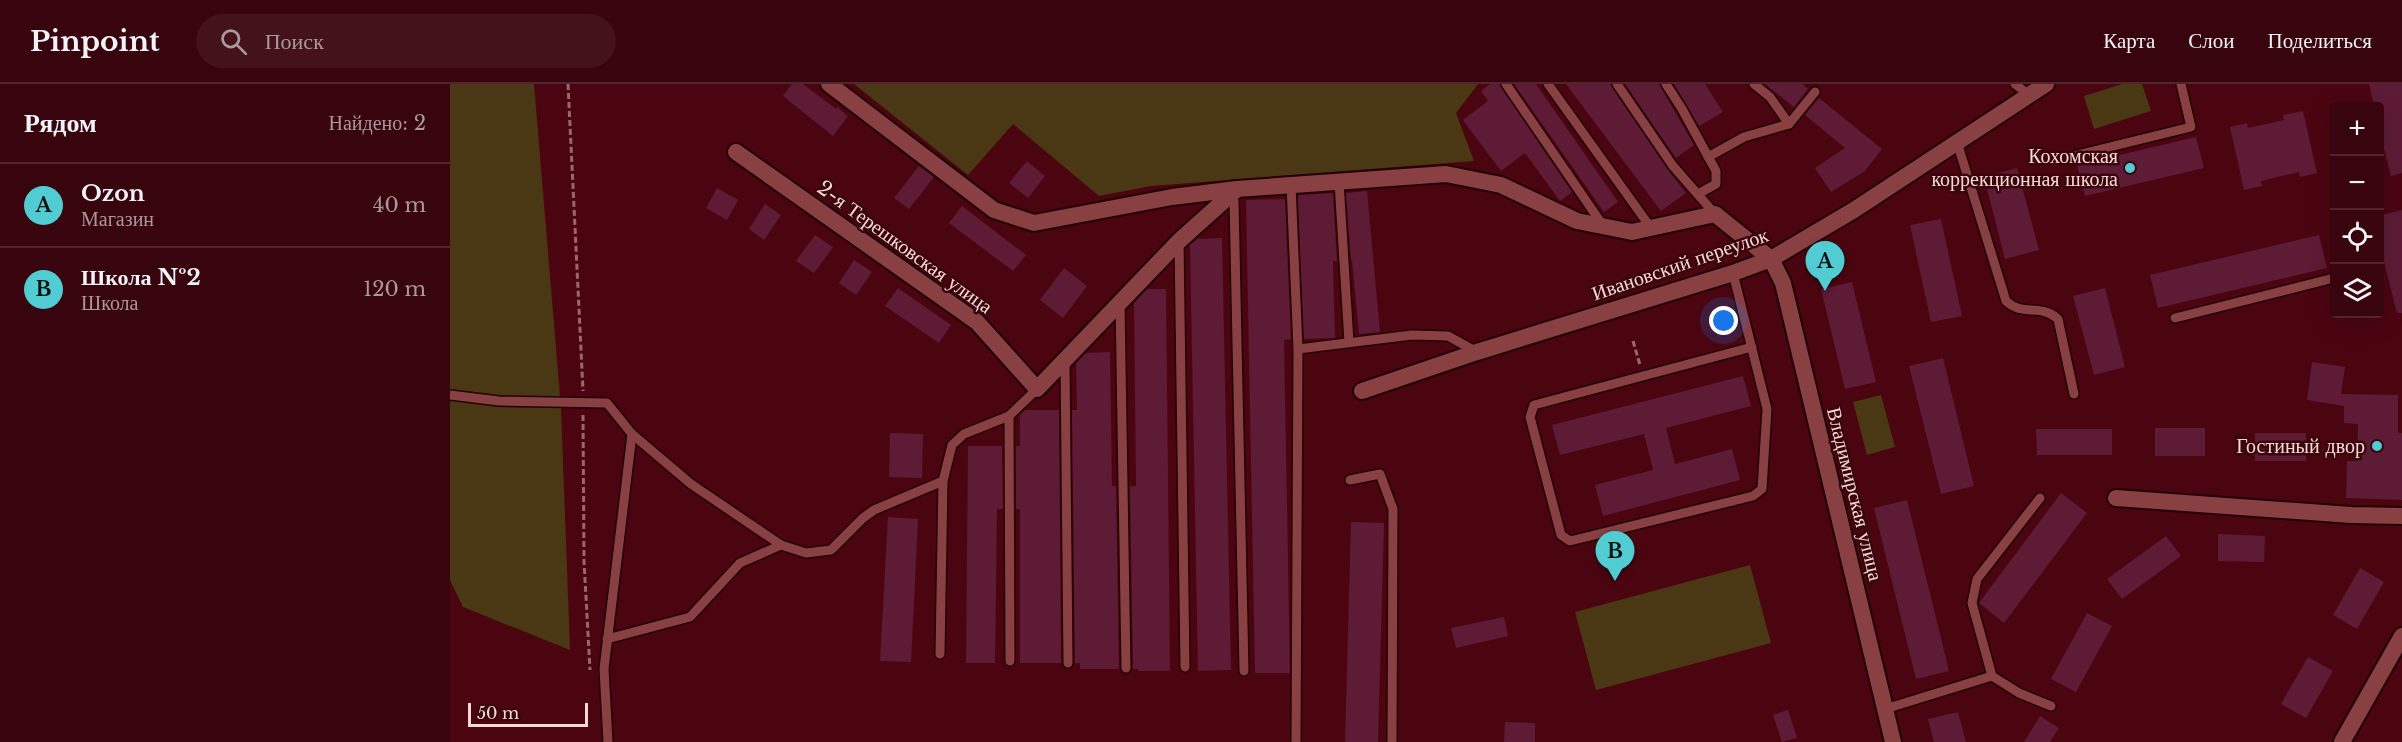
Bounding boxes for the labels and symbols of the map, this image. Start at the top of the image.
place label: Кохомская коррекционная школа [1931,144,2118,191]
marker: Кохомская коррекционная школа [2123,161,2137,175]
street label: 2-я Терешковская улица [813,175,997,319]
street label: Ивановский переулок [1589,222,1772,305]
pin: A [1806,242,1844,291]
your location [1709,306,1738,335]
street label: Владимирская улица [1822,405,1888,583]
place label: Гостиный двор [2236,434,2365,458]
marker: Гостиный двор [2370,439,2384,453]
pin: B [1596,532,1634,581]
scale bar [468,700,588,728]

